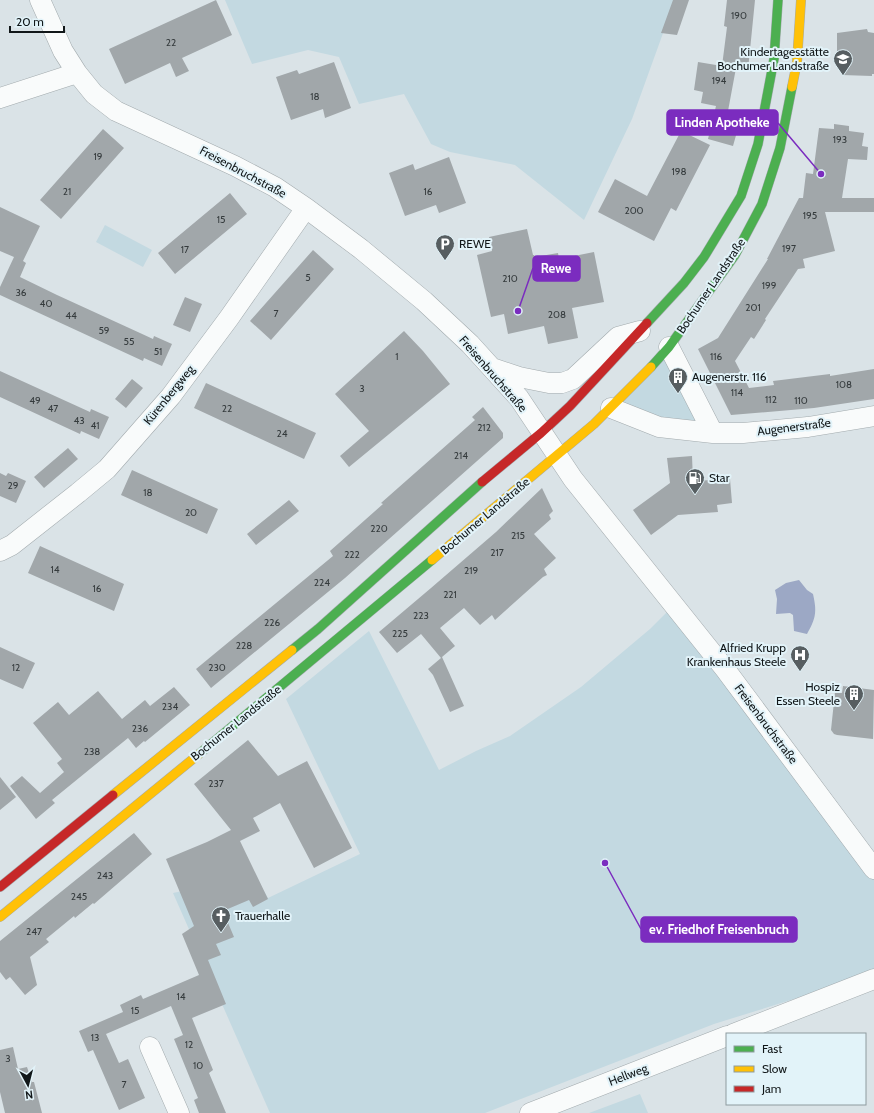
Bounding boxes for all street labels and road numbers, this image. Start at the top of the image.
street label: Freisenbruchstraße [197,142,289,201]
street label: Bochumer Landstraße [673,235,748,336]
street label: Freisenbruchstraße [456,333,531,415]
street label: Kürenbergweg [140,361,198,428]
street label: Augenerstraße [756,415,831,438]
street label: Bochumer Landstraße [437,474,532,557]
street label: Freisenbruchstraße [732,681,801,767]
street label: Bochumer Landstraße [188,682,284,764]
street label: Hellweg [606,1060,651,1089]

